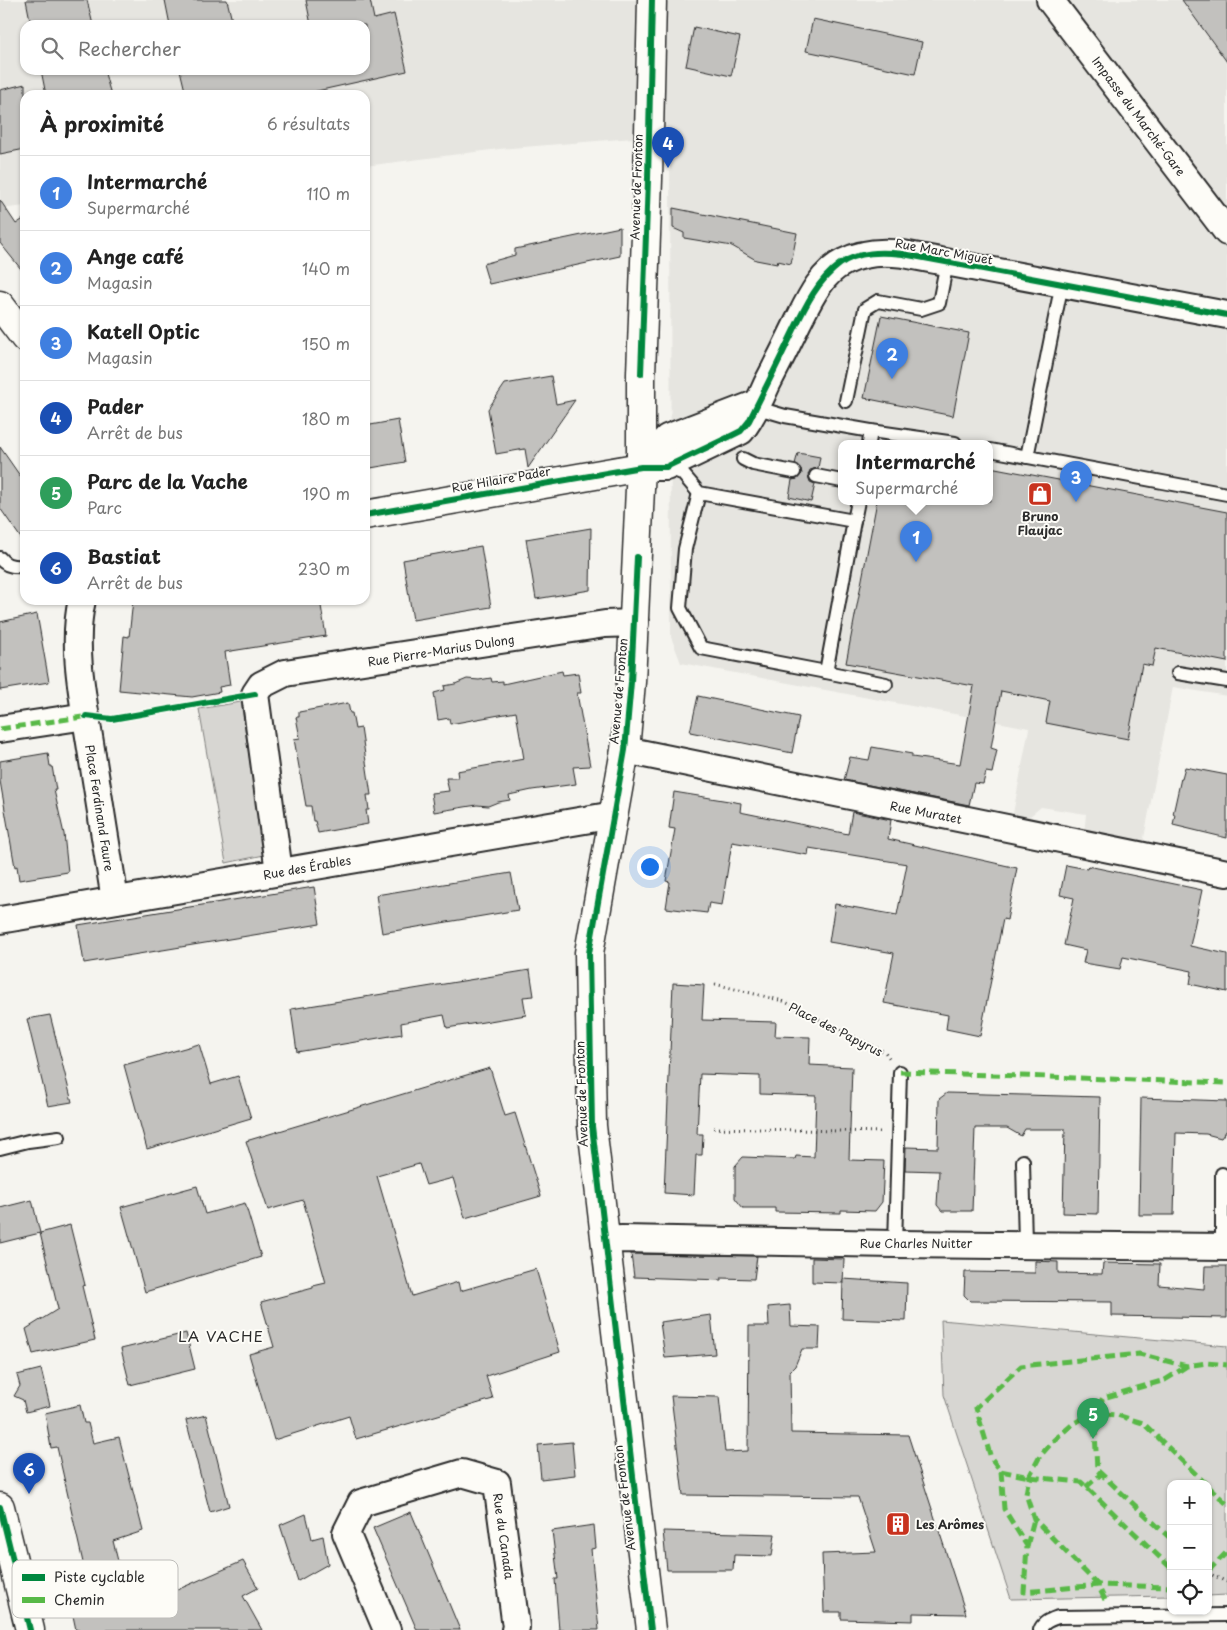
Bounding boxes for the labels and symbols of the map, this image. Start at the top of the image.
street label: Impasse du Marché-Gare [1088,52,1190,180]
pin: 4 [652,127,684,168]
street label: Avenue de Fronton [625,134,647,240]
street label: Rue Marc Miguet [894,234,994,268]
pin: 2 [876,338,908,379]
street label: Rue Hilaire Pader [450,461,552,497]
pin: 3 [1060,461,1092,502]
shop icon: Bruno Flaujac [1027,481,1053,507]
place label: Bruno Flaujac [1018,507,1063,539]
pin: 1 [900,521,932,562]
street label: Rue Pierre-Marius Dulong [366,630,516,670]
street label: Avenue de Fronton [604,637,632,745]
street label: Place Ferdinand Faure [81,743,119,873]
street label: Rue Muratet [889,796,963,828]
street label: Rue des Érables [262,850,353,884]
your location [637,854,663,880]
street label: Place des Papyrus [786,998,886,1061]
street label: Avenue de Fronton [570,1041,592,1147]
street label: Rue Charles Nuitter [860,1234,973,1252]
district label: LA VACHE [178,1324,264,1347]
pin: 5 [1077,1398,1109,1439]
street label: Avenue de Fronton [609,1444,639,1552]
pin: 6 [13,1453,45,1494]
street label: Rue du Canada [489,1492,519,1581]
building icon: Les Arômes [885,1511,911,1537]
place label: Les Arômes [916,1515,984,1533]
legend [12,1560,178,1618]
text: Piste cyclable [54,1566,145,1587]
text: Chemin [54,1589,105,1610]

